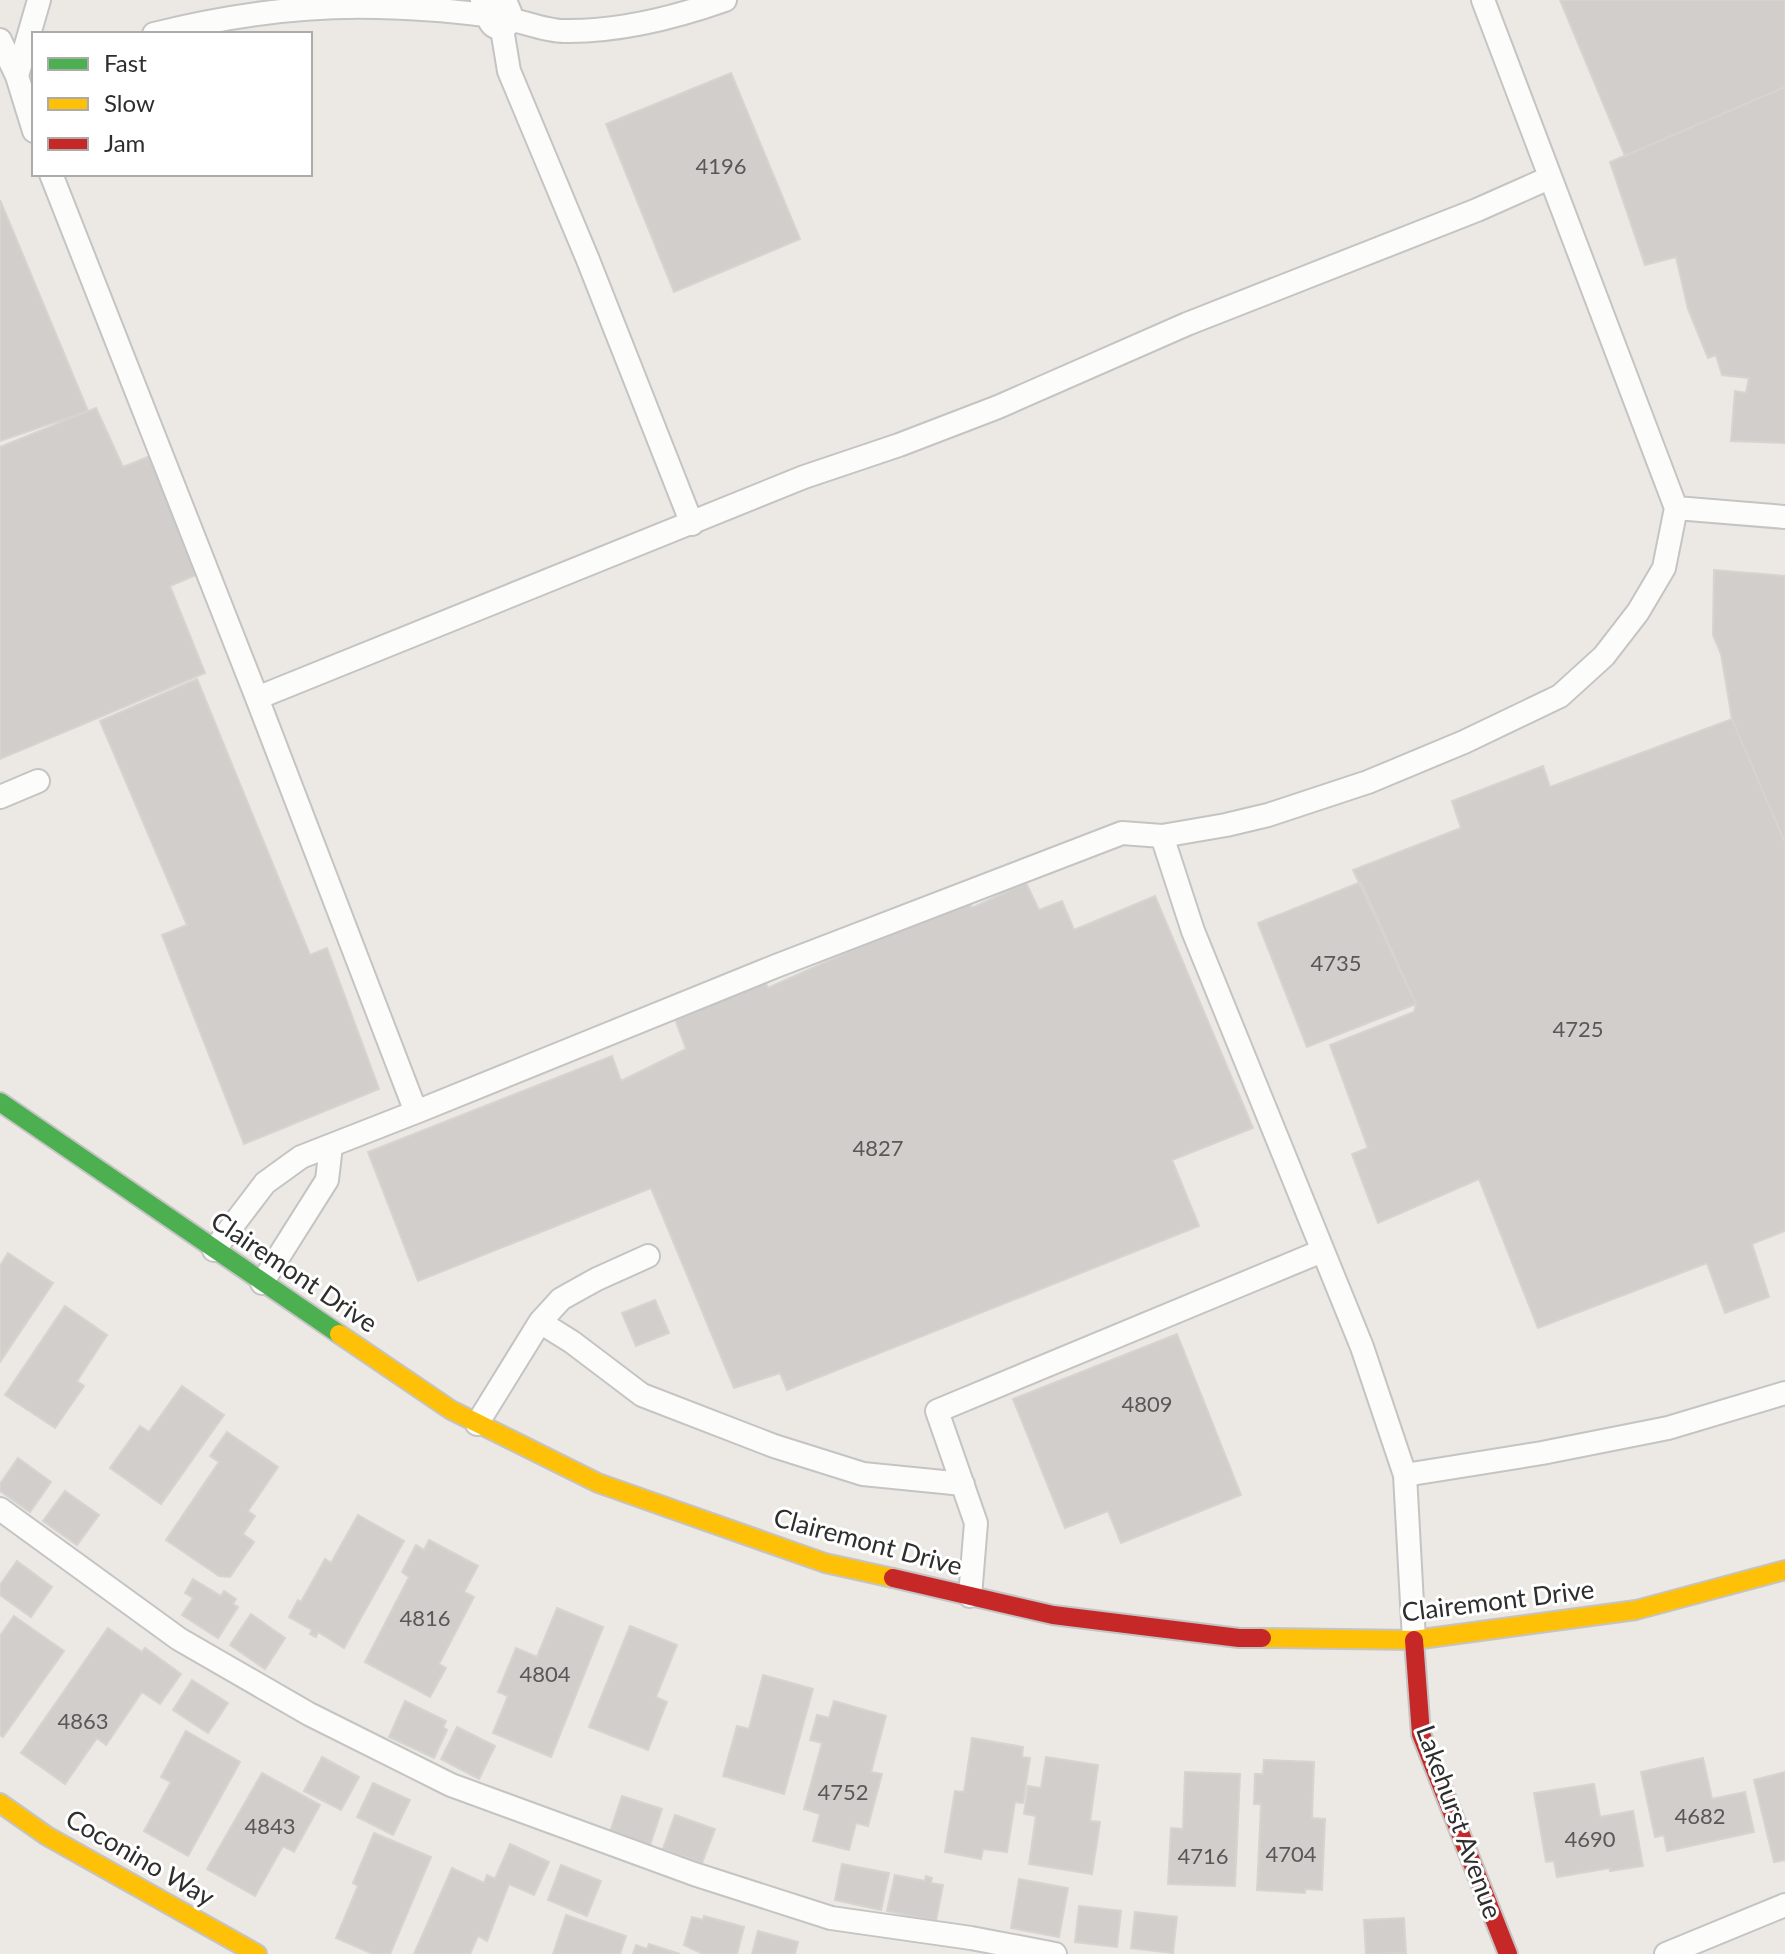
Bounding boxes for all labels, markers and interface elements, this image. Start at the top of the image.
legend [32,32,312,176]
text: Fast [104,48,147,77]
text: Slow [104,88,155,117]
text: Jam [104,128,145,157]
house number: 4196 [695,152,747,179]
house number: 4735 [1310,949,1362,976]
house number: 4725 [1552,1015,1604,1042]
house number: 4827 [852,1134,904,1161]
street label: Clairemont Drive [205,1204,384,1339]
house number: 4809 [1121,1390,1173,1417]
street label: Clairemont Drive [771,1501,966,1582]
street label: Clairemont Drive [1400,1572,1596,1628]
house number: 4816 [399,1604,451,1631]
house number: 4804 [519,1660,571,1687]
house number: 4863 [57,1707,109,1734]
street label: Lakehurst Avenue [1410,1721,1510,1923]
house number: 4752 [817,1778,869,1805]
street label: Coconino Way [60,1802,221,1913]
house number: 4682 [1674,1802,1726,1829]
house number: 4843 [244,1812,296,1839]
house number: 4690 [1564,1825,1616,1852]
house number: 4704 [1265,1840,1317,1867]
house number: 4716 [1177,1842,1229,1869]

